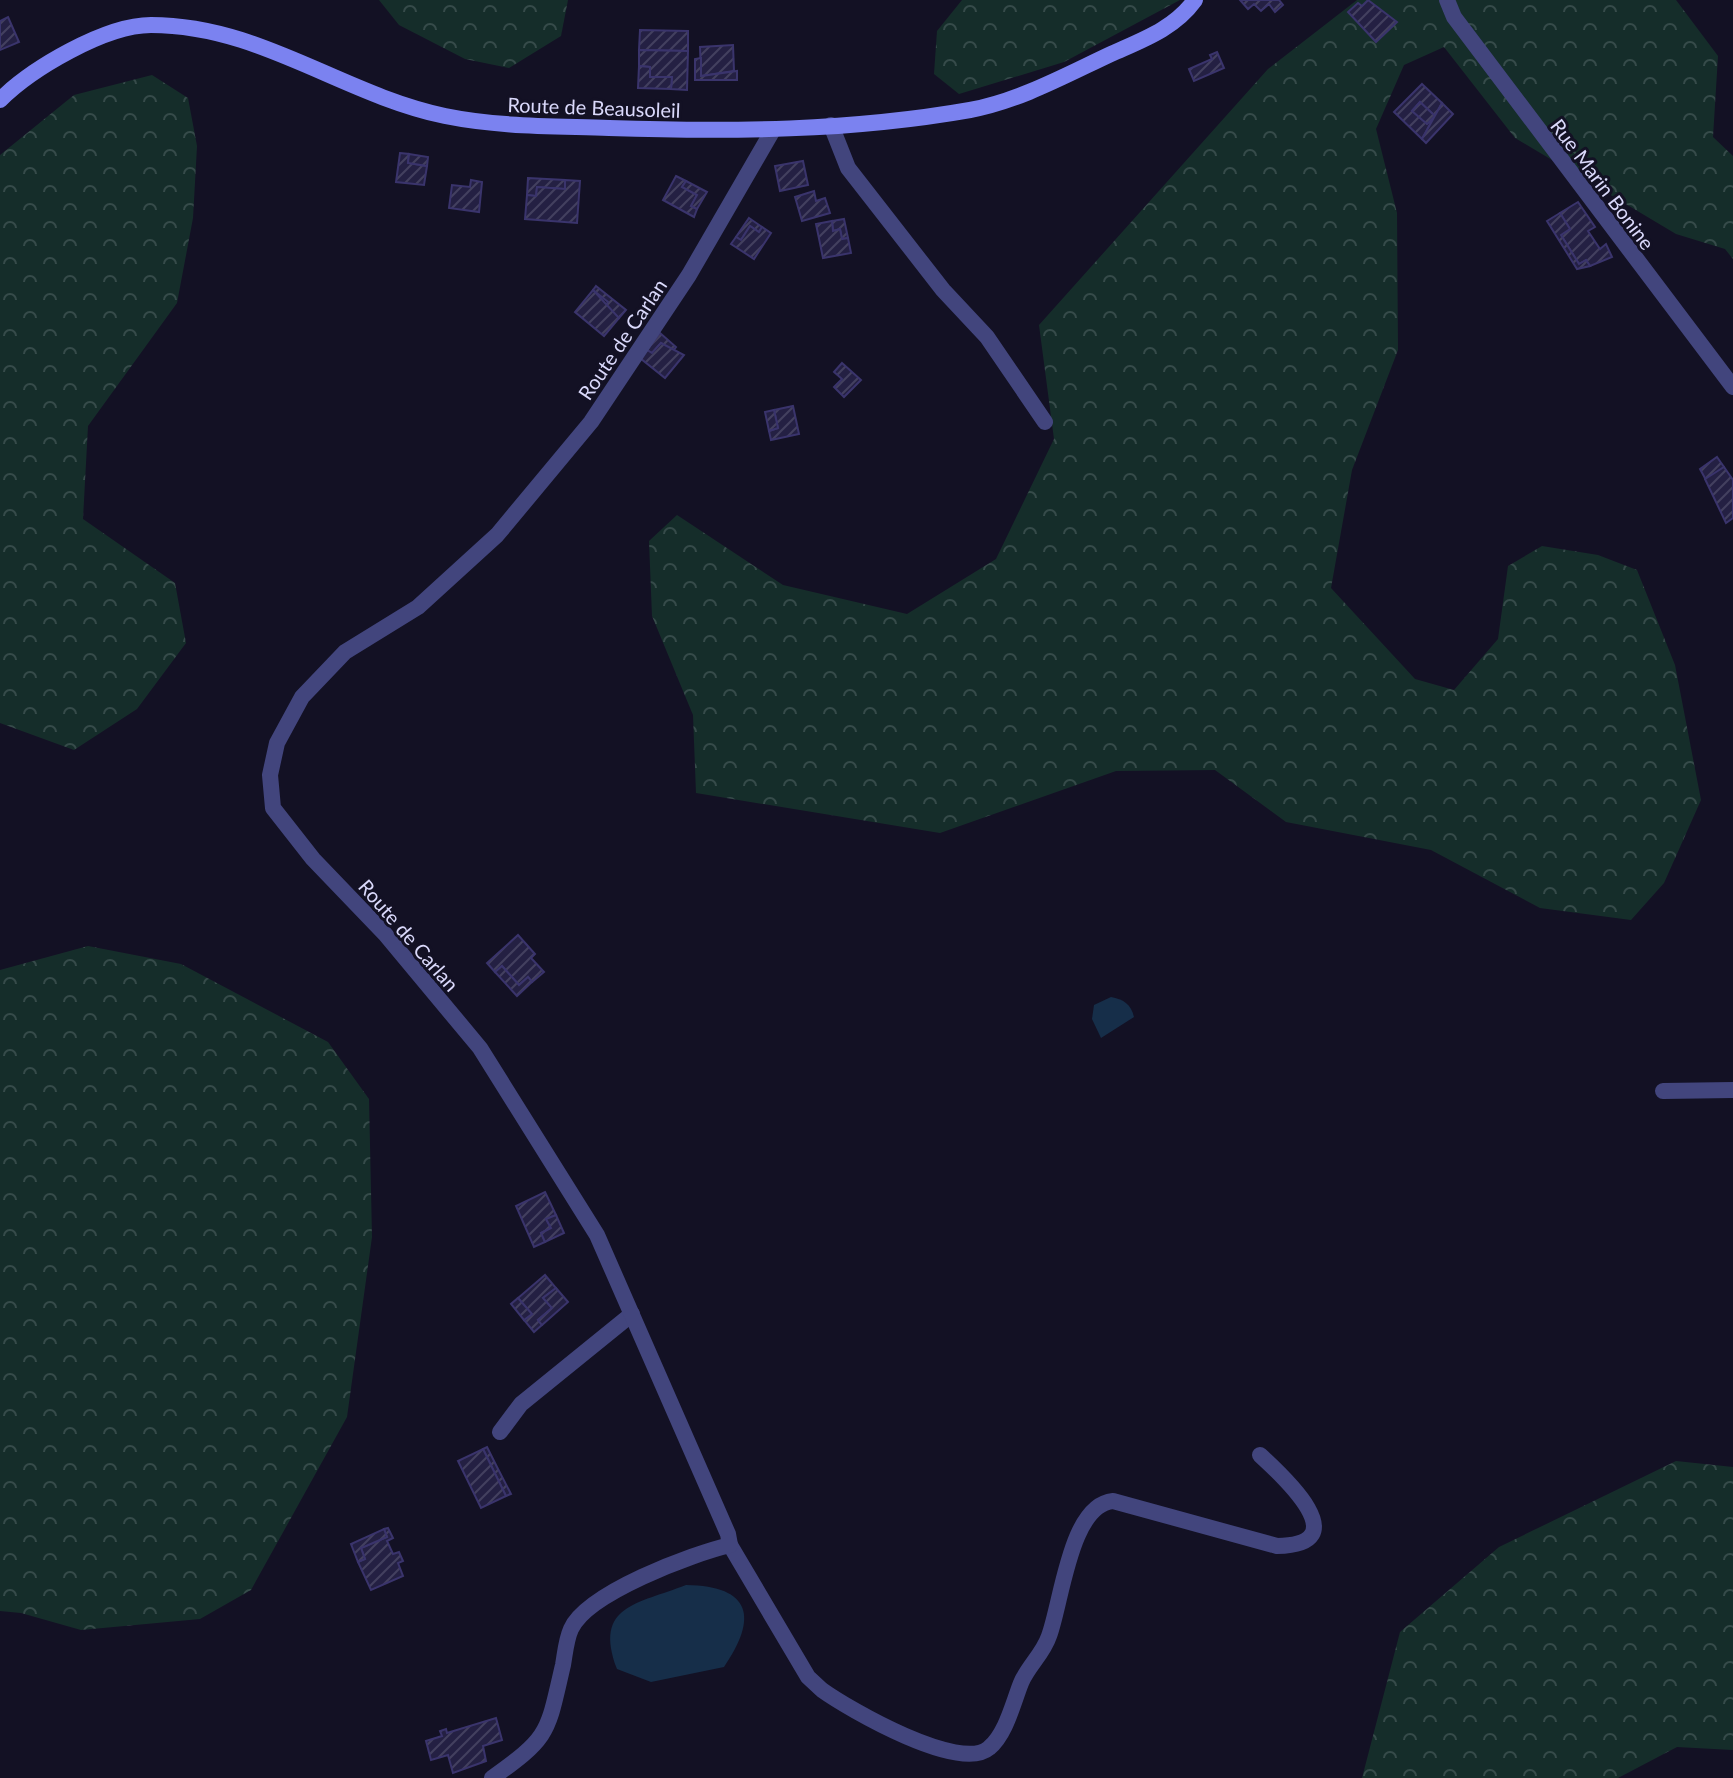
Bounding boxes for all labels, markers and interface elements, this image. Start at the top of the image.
street label: Route de Beausoleil [507,92,681,122]
street label: Rue Marin Bonine [1546,114,1660,254]
street label: Route de Carlan [573,274,671,404]
street label: Route de Carlan [354,874,464,996]

